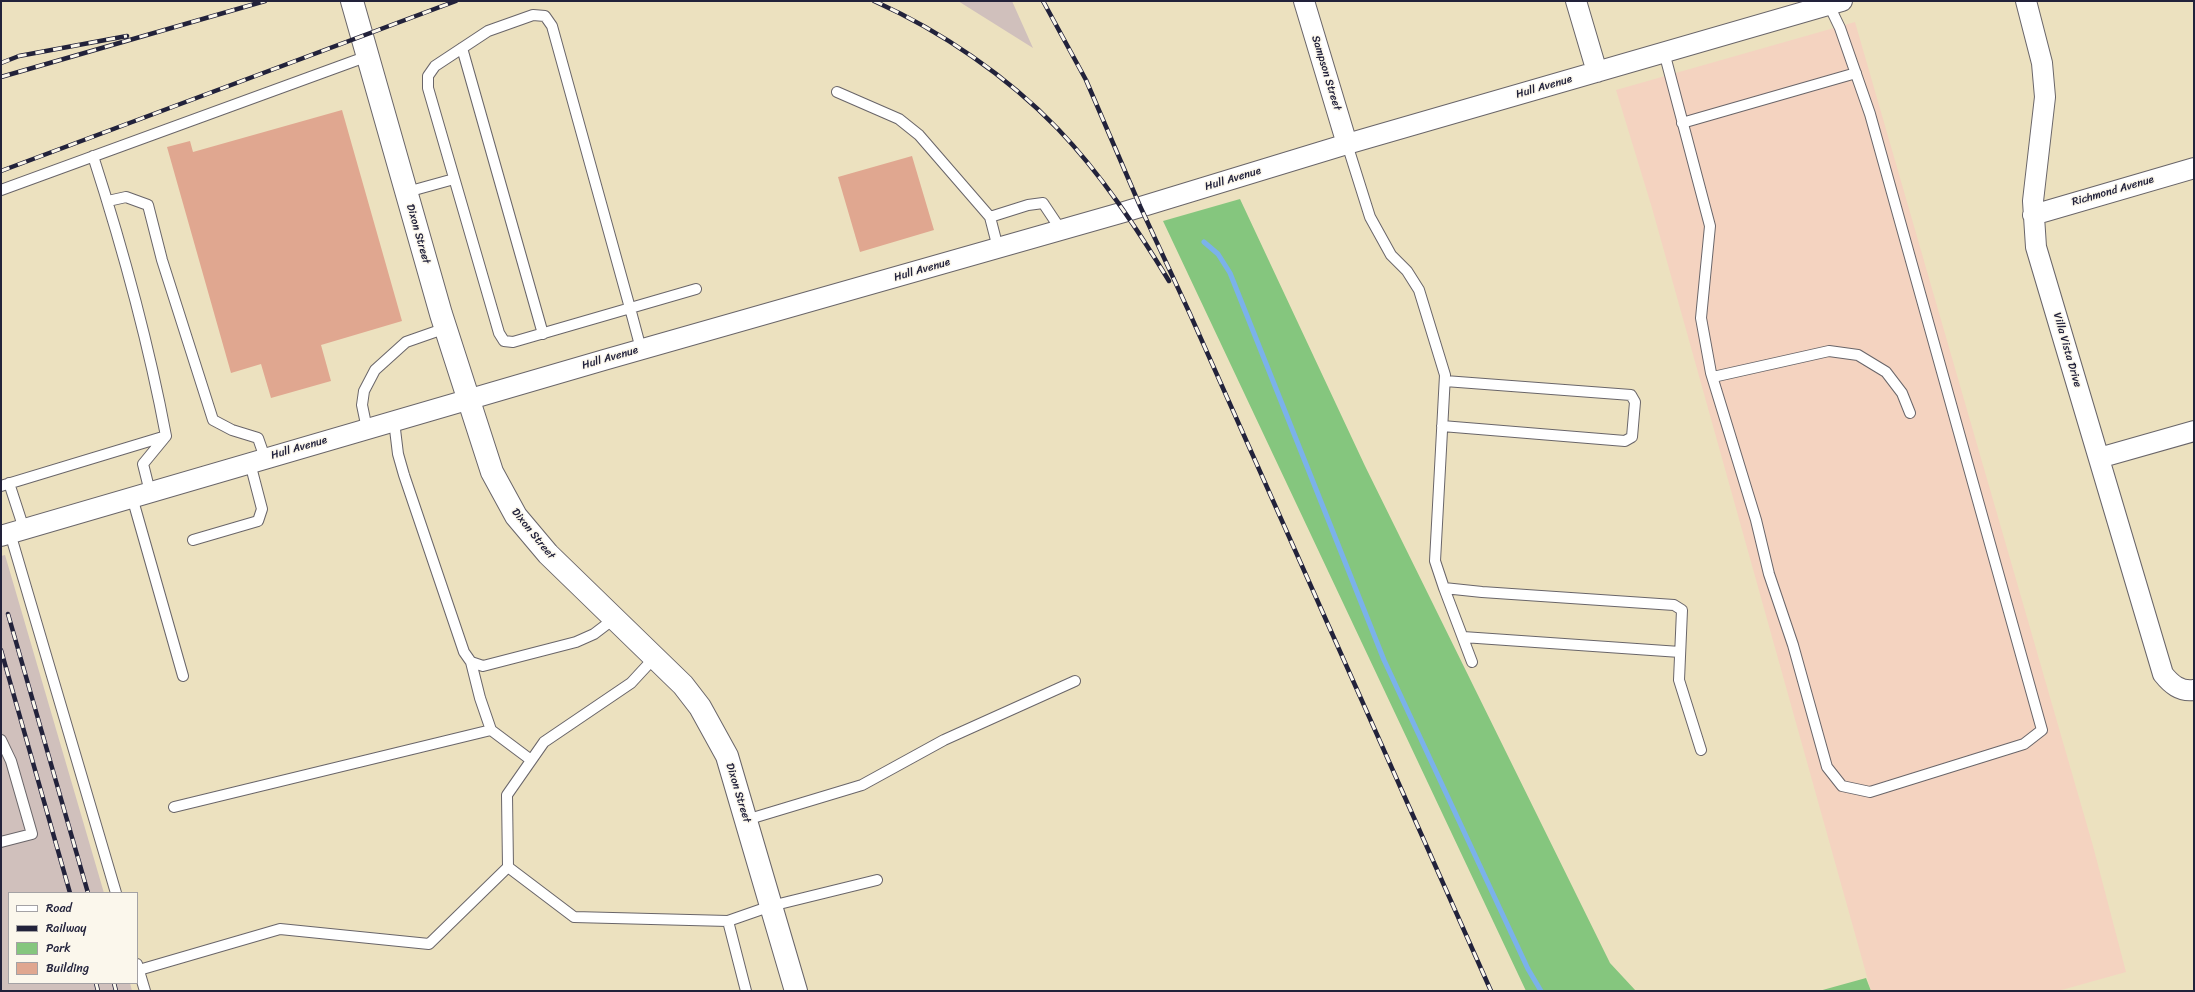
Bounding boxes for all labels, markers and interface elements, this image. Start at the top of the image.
street label: Sampson Street [1308,34,1344,112]
street label: Hull Avenue [1514,73,1574,101]
street label: Hull Avenue [1203,164,1263,194]
street label: Richmond Avenue [2070,173,2156,209]
street label: Dixon Street [403,203,433,265]
street label: Hull Avenue [892,256,952,284]
street label: Villa Vista Drive [2050,311,2084,389]
street label: Hull Avenue [580,344,640,372]
street label: Hull Avenue [269,434,329,462]
street label: Dixon Street [508,506,558,562]
street label: Dixon Street [723,762,753,824]
legend [8,892,138,984]
text: Road [46,897,72,919]
text: Railway [46,917,87,939]
text: Park [46,937,71,959]
text: Building [46,957,89,979]

